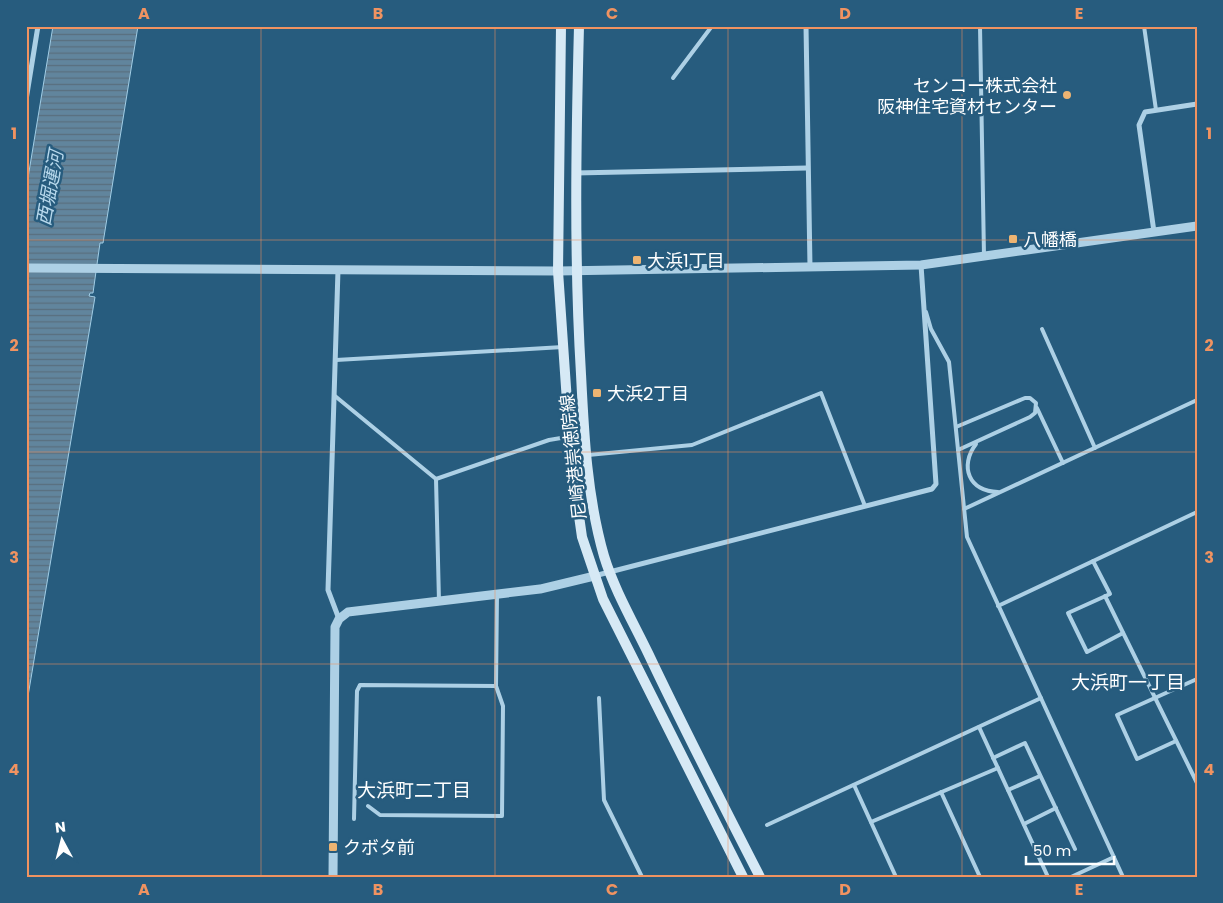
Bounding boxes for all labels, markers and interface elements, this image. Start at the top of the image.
text: A [138,2,150,25]
text: B [373,2,383,25]
text: C [606,2,618,25]
text: D [839,2,851,25]
text: E [1075,2,1083,25]
place label: センコー株式会社 阪神住宅資材センター [877,73,1057,119]
marker: センコー株式会社 阪神住宅資材センター [1061,89,1073,101]
text: 1 [11,122,17,145]
text: 1 [1206,122,1212,145]
water label: 西堀運河 [30,144,71,228]
place label: 八幡橋 [1023,227,1077,252]
marker: 八幡橋 [1007,233,1019,245]
place label: 大浜1丁目 [647,248,725,273]
marker: 大浜1丁目 [631,254,643,266]
text: 2 [9,334,19,357]
text: 2 [1204,334,1214,357]
place label: 大浜2丁目 [607,381,689,406]
marker: 大浜2丁目 [591,387,603,399]
street label: 尼崎港崇徳院線 [554,393,592,521]
text: 3 [9,546,19,569]
text: 3 [1204,546,1214,569]
district label: 大浜町一丁目 [1071,669,1185,696]
text: 4 [9,758,20,781]
text: 4 [1204,758,1215,781]
district label: 大浜町二丁目 [357,777,471,804]
north arrow [38,816,88,866]
text: N [54,817,67,838]
scale bar [1026,833,1113,865]
place label: クボタ前 [343,835,415,860]
text: 50 m [1033,840,1071,861]
marker: クボタ前 [327,841,339,853]
text: A [138,878,150,901]
text: B [373,878,383,901]
text: C [606,878,618,901]
text: D [839,878,851,901]
text: E [1075,878,1083,901]

